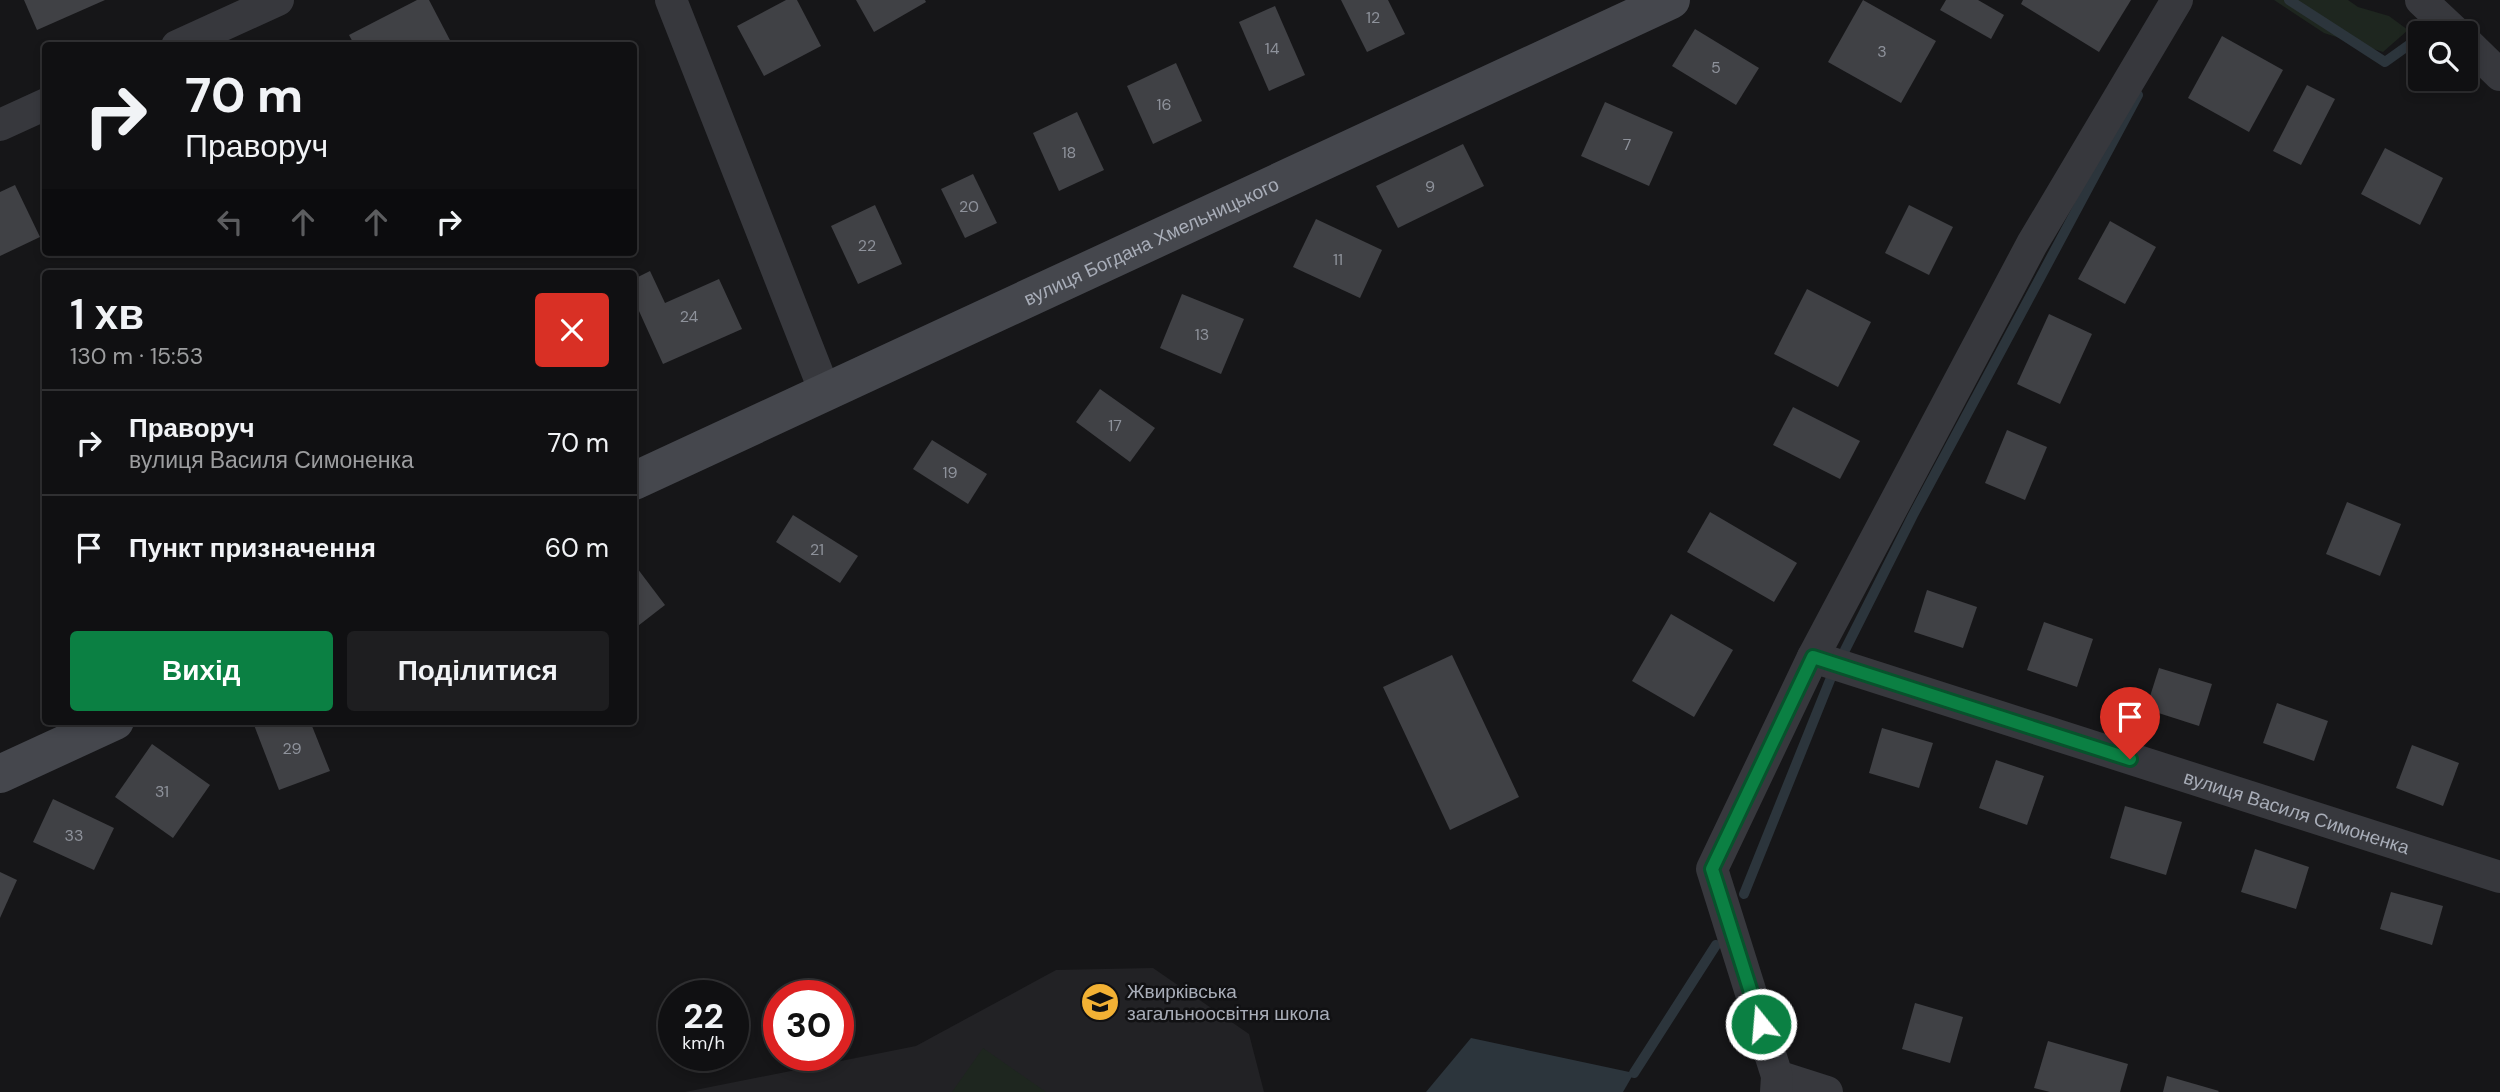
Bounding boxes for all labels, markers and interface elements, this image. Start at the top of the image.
house number: 12 [1366,7,1380,28]
map controls [2408,21,2478,91]
button: search [2408,21,2478,91]
house number: 14 [1265,38,1280,59]
house number: 3 [1877,41,1887,62]
house number: 5 [1711,57,1721,78]
text: 70 m [185,63,303,127]
icon: right [70,70,161,161]
house number: 16 [1156,94,1172,115]
text: Праворуч [185,125,328,167]
house number: 7 [1623,134,1631,155]
house number: 18 [1062,142,1076,163]
street label: вулиця Богдана Хмельницького [1020,171,1283,311]
house number: 9 [1425,176,1435,197]
house number: 20 [959,196,979,217]
icon: left [211,203,249,241]
icon: ahead [284,203,322,241]
icon: ahead [357,203,395,241]
icon: right [430,203,468,241]
house number: 22 [858,235,876,256]
house number: 11 [1333,249,1343,270]
text: 1 хв [70,287,144,342]
button: close [535,293,609,367]
house number: 24 [680,306,699,327]
house number: 13 [1195,324,1209,345]
text: 130 m · 15:53 [70,341,203,371]
text: Праворуч [129,411,255,445]
house number: 17 [1108,415,1122,436]
icon: right [70,424,108,462]
text: 70 m [548,426,609,460]
text: вулиця Василя Симоненка [129,445,414,475]
house number: 19 [942,462,958,483]
icon: arrive [70,529,108,567]
text: Пункт призначення [129,531,376,565]
text: 60 m [545,531,609,565]
house number: 21 [810,539,824,560]
button: Вихід [70,631,333,711]
button: Поділитися [347,631,609,711]
pin [2100,687,2160,759]
icon: arrive [2111,698,2149,736]
house number: 29 [282,738,302,759]
street label: вулиця Василя Симоненка [2181,764,2413,860]
house number: 31 [155,781,169,802]
house number: 33 [65,825,83,846]
place label: Жвирківська загальноосвітня школа [1127,979,1330,1026]
speed limit sign: 30 [763,980,854,1071]
school or university icon: Жвирківська загальноосвітня школа [1079,981,1121,1023]
position arrow [1724,987,1798,1061]
text: 22 [683,993,724,1039]
text: km/h [682,1031,725,1055]

